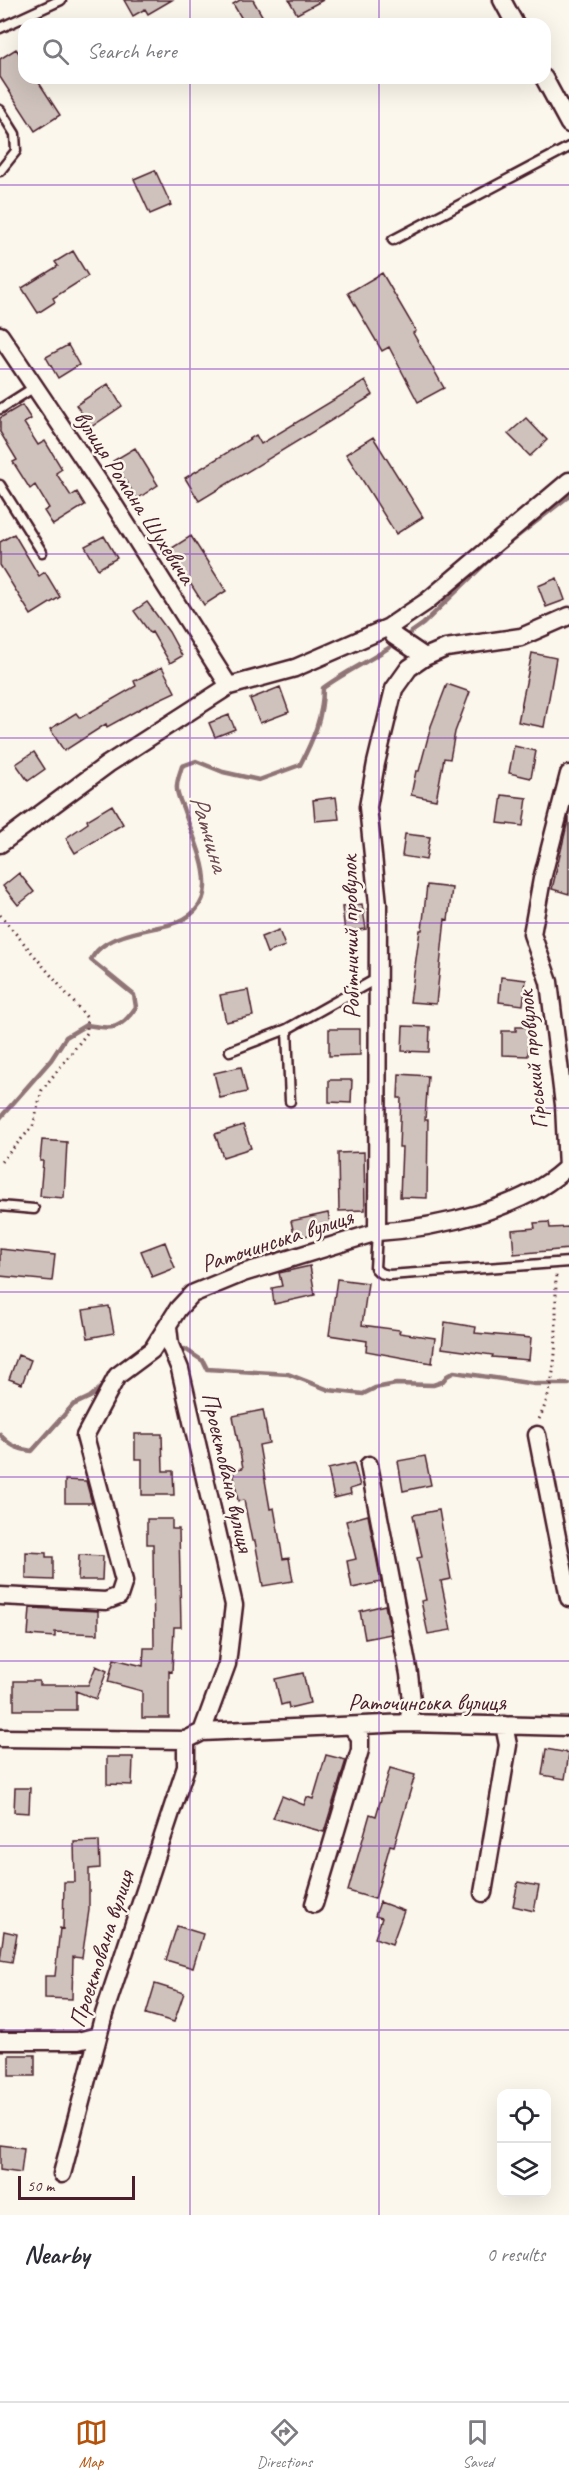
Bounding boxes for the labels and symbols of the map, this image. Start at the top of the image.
street label: вулиця Романа Шухевича [67,404,203,591]
water label: Ратчина [182,791,238,878]
street label: Робітничий провулок [334,853,366,1019]
street label: Гірський провулок [510,987,554,1131]
street label: Раточинська вулиця [197,1201,358,1279]
street label: Проектована вулиця [195,1389,261,1556]
street label: Раточинська вулиця [348,1687,507,1717]
street label: Проектована вулиця [62,1865,141,2031]
scale bar [18,2173,135,2200]

